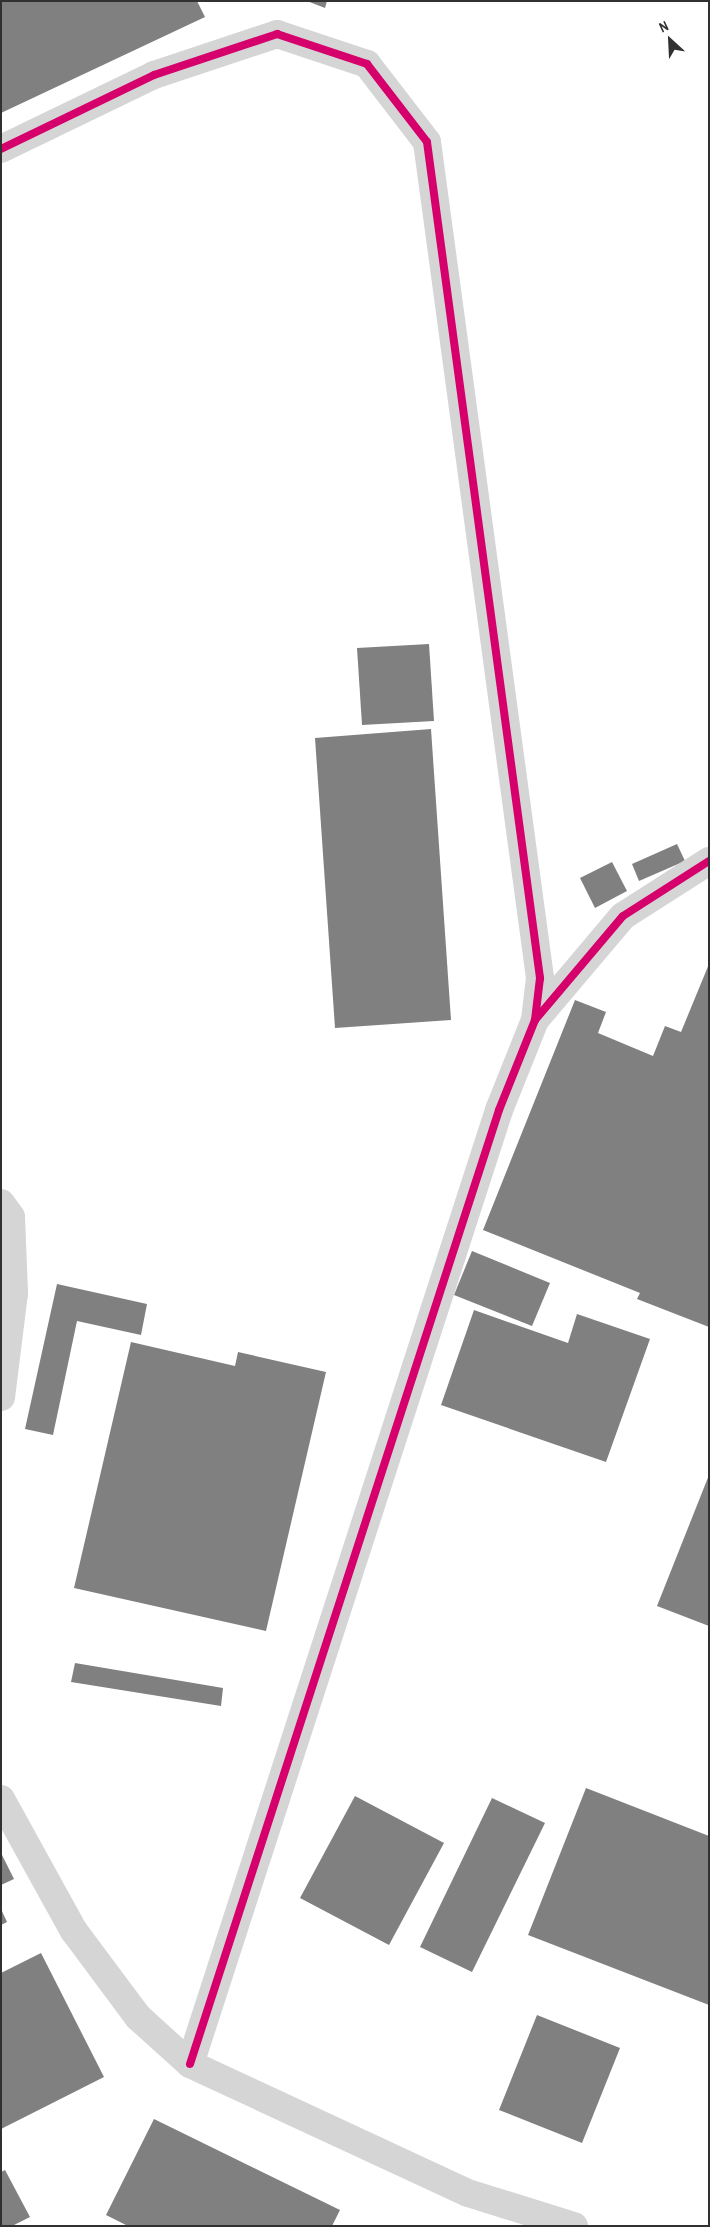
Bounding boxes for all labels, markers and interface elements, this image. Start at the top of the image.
north arrow [645,15,695,65]
text: N [656,16,671,36]

